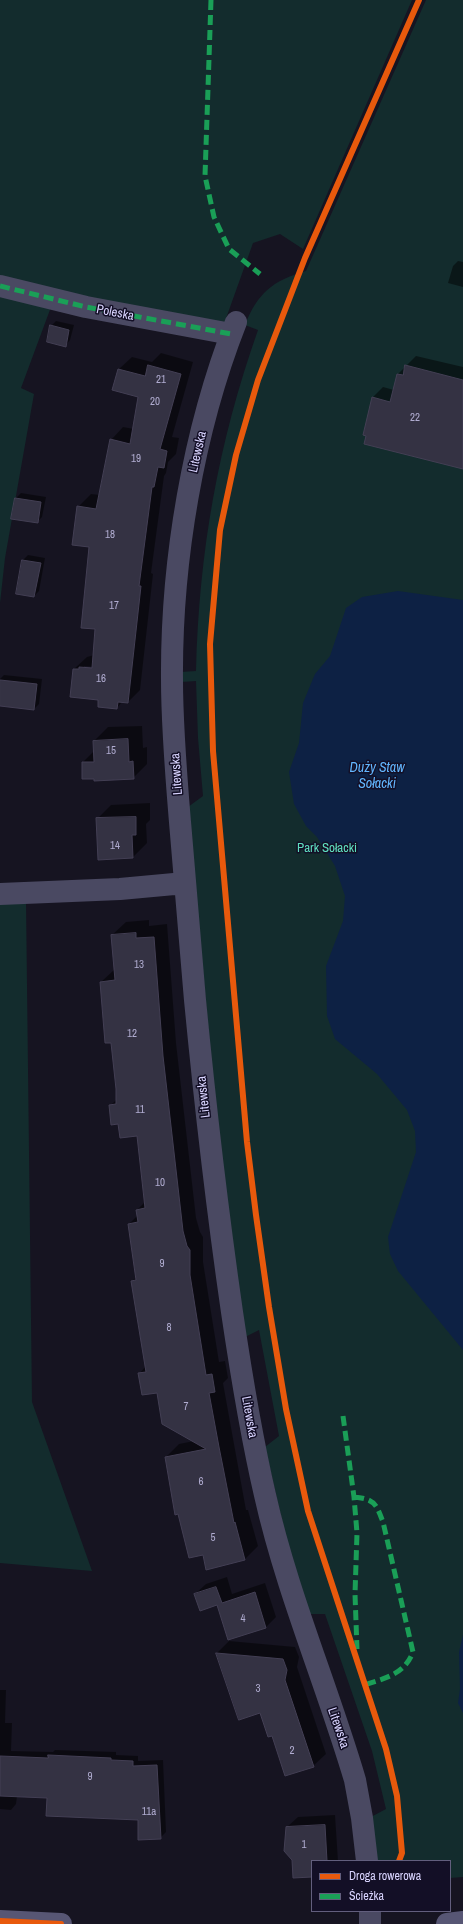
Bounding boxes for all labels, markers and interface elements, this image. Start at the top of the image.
street label: Poleska [95,302,135,324]
house number: 21 [156,373,166,387]
house number: 20 [150,395,160,409]
house number: 22 [410,411,420,425]
street label: Litewska [186,430,210,474]
house number: 19 [131,452,141,466]
house number: 18 [105,528,115,542]
house number: 17 [109,599,119,613]
house number: 16 [96,672,106,686]
house number: 15 [106,744,116,758]
street label: Litewska [168,752,186,796]
water label: Duży Staw Sołacki [350,760,404,792]
house number: 14 [110,839,120,853]
park label: Park Sołacki [297,841,357,857]
house number: 13 [134,958,144,972]
house number: 12 [127,1027,137,1041]
street label: Litewska [194,1075,214,1119]
house number: 11 [135,1103,145,1117]
house number: 10 [155,1176,165,1190]
house number: 9 [159,1257,165,1271]
house number: 8 [166,1321,172,1335]
street label: Litewska [238,1395,260,1439]
house number: 7 [183,1400,189,1414]
house number: 6 [198,1475,204,1489]
house number: 5 [210,1531,216,1545]
house number: 4 [240,1612,246,1626]
house number: 3 [255,1682,261,1696]
street label: Litewska [324,1706,352,1750]
house number: 2 [289,1744,295,1758]
house number: 9 [87,1770,93,1784]
house number: 11a [142,1805,156,1819]
house number: 1 [301,1838,307,1852]
legend [311,1860,451,1912]
text: Droga rowerowa [349,1868,421,1884]
text: Ścieżka [349,1888,384,1904]

